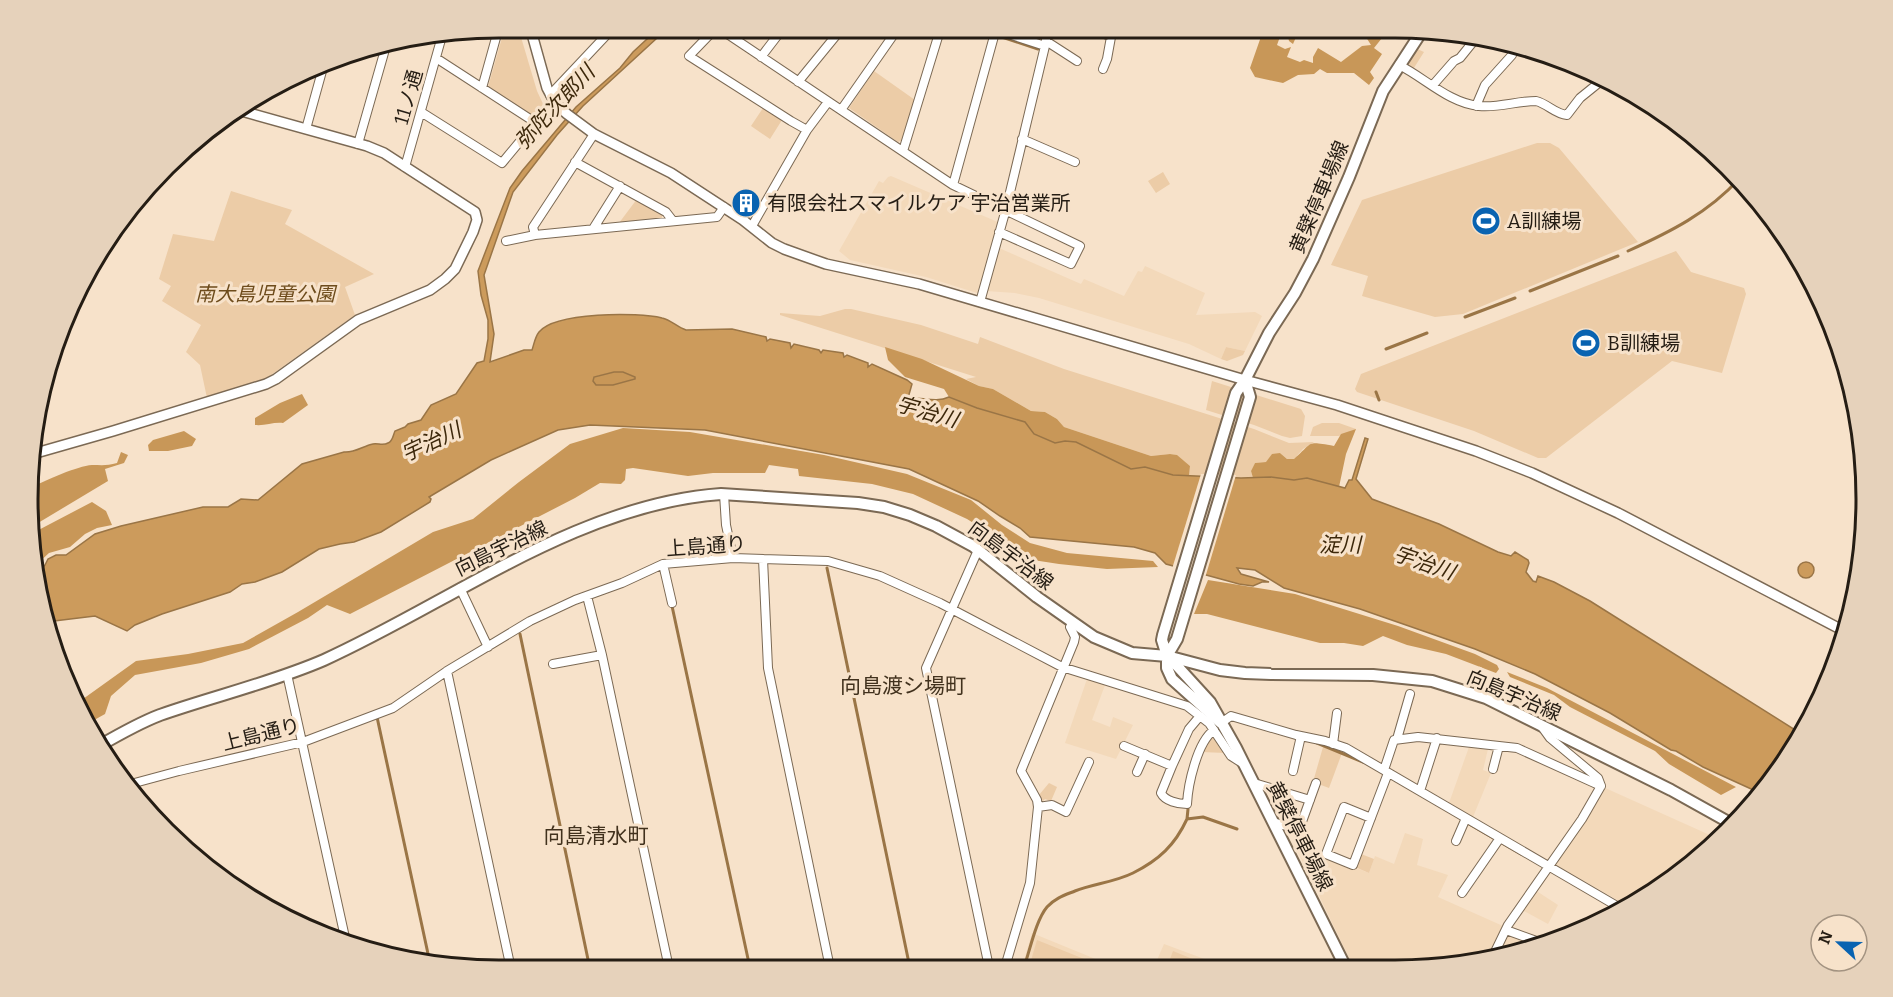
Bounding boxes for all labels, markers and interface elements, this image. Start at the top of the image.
water label: 弥陀次郎川 [510,58,602,154]
street label: 11ノ通 [389,67,427,127]
street label: 黄檗停車場線 [1285,137,1353,257]
building icon: 有限会社スマイルケア 宇治営業所 [730,187,762,219]
place label: 有限会社スマイルケア 宇治営業所 [767,191,1070,215]
sports icon: A訓練場 [1470,205,1502,237]
place label: A訓練場 [1507,209,1581,233]
park label: 南大島児童公園 [195,282,338,306]
sports icon: B訓練場 [1570,327,1602,359]
place label: B訓練場 [1607,331,1680,355]
water label: 宇治川 [893,391,963,434]
water label: 宇治川 [397,416,467,467]
street label: 向島宇治線 [451,515,551,581]
street label: 向島宇治線 [964,515,1058,595]
street label: 上島通り [665,531,747,561]
water label: 淀川 [1319,532,1363,558]
water label: 宇治川 [1390,540,1460,586]
street label: 向島宇治線 [1463,664,1565,726]
district label: 向島渡シ場町 [840,673,966,699]
street label: 上島通り [219,713,303,755]
street label: 黄檗停車場線 [1262,777,1338,895]
district label: 向島清水町 [544,823,649,849]
north arrow [1809,913,1869,973]
text: N [1814,928,1837,947]

